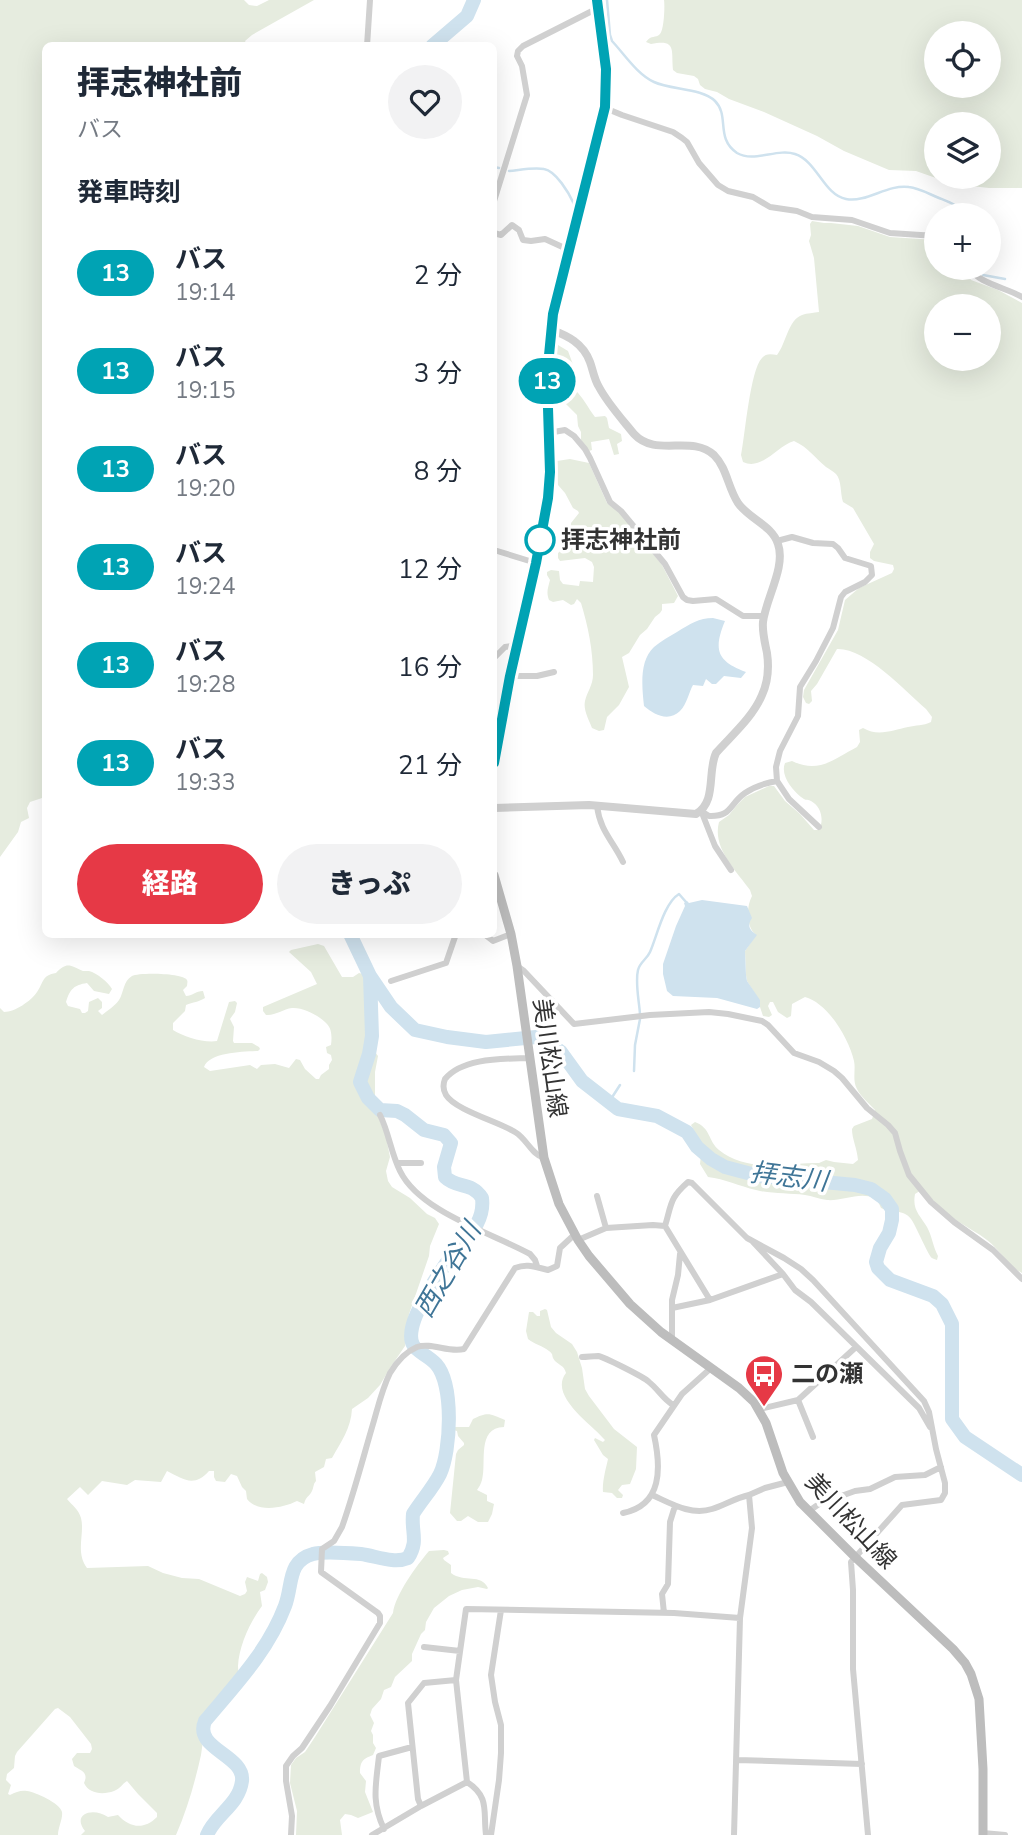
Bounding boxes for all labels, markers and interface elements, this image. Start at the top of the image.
map controls [924,21,1001,371]
button: locate [924,21,1001,98]
text: 拝志神社前 [77,61,242,106]
button: heart [388,65,462,139]
button: layers [924,112,1001,189]
text: バス [77,114,123,145]
text: 発車時刻 [77,175,181,210]
button: + [924,203,1001,280]
text: バス [175,242,227,277]
text: 13 [101,257,130,289]
text: 2 分 [414,258,462,293]
text: 19:14 [175,277,235,308]
button: − [924,294,1001,371]
text: バス [175,340,227,375]
text: 13 [101,355,130,387]
text: 3 分 [414,356,462,391]
line badge: 13 [516,358,578,404]
text: 13 [533,365,561,397]
text: 19:15 [175,375,235,406]
text: バス [175,438,227,473]
text: 13 [101,453,130,485]
text: 8 分 [414,454,462,489]
text: 19:20 [175,473,235,504]
place label: 拝志神社前 [561,524,681,556]
marker: 拝志神社前 [525,525,555,555]
text: バス [175,536,227,571]
text: 13 [101,551,130,583]
text: 12 分 [398,552,462,587]
text: 19:24 [175,571,235,602]
text: バス [175,634,227,669]
text: 13 [101,649,130,681]
text: 16 分 [398,650,462,685]
text: 19:28 [175,669,235,700]
text: バス [175,732,227,767]
text: 13 [101,747,130,779]
text: 21 分 [398,748,462,783]
text: 19:33 [175,767,235,798]
button: 経路 [77,844,263,924]
button: きっぷ [277,844,462,924]
street label: 美川松山線 [526,996,574,1120]
water label: 拝志川 [748,1155,833,1199]
water label: 西之谷川 [407,1214,491,1324]
bus stop icon: 二の瀬 [743,1353,785,1408]
place label: 二の瀬 [791,1358,863,1390]
street label: 美川松山線 [798,1466,904,1576]

